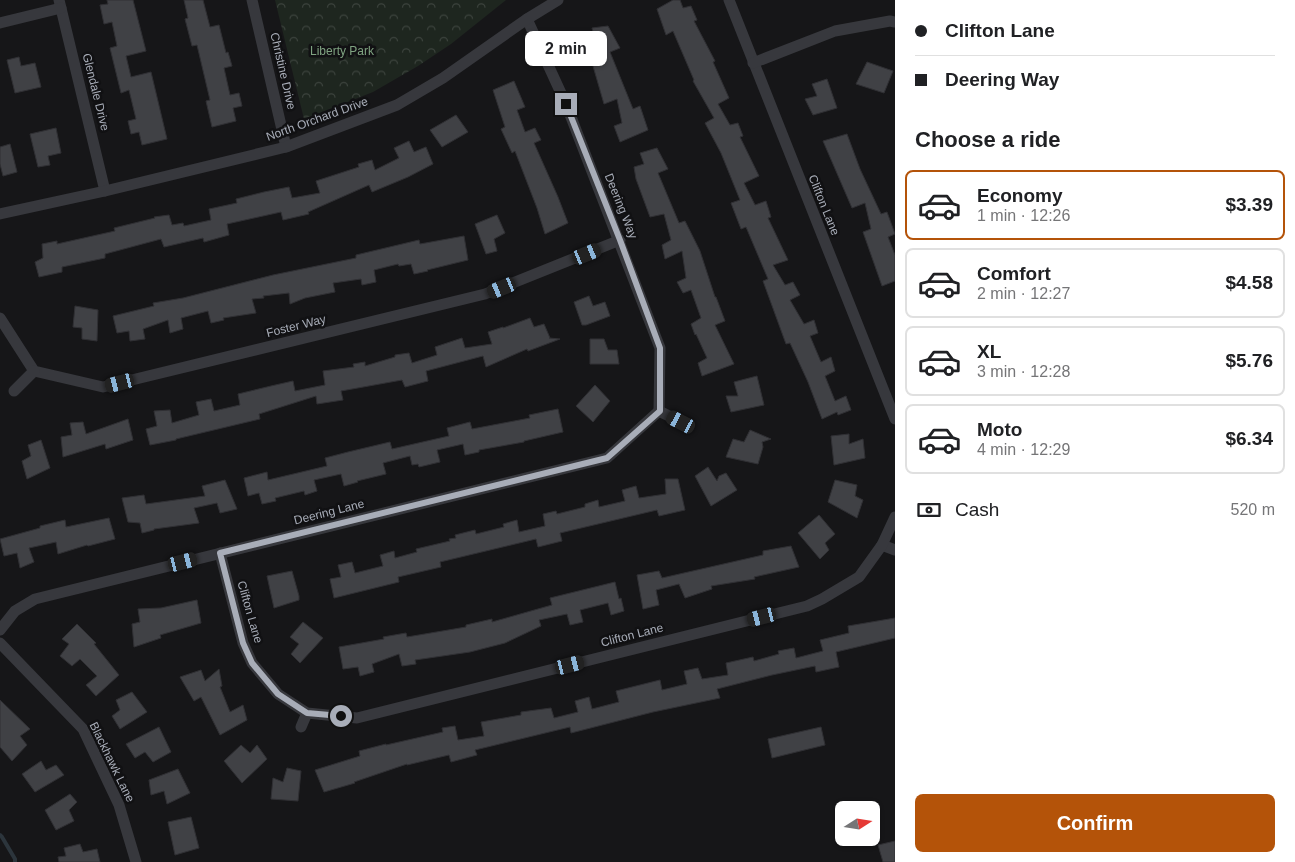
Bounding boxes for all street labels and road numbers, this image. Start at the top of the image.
street label: Christine Drive [267,31,299,111]
street label: Glendale Drive [80,52,112,133]
street label: North Orchard Drive [264,94,370,144]
street label: Deering Way [602,171,640,241]
street label: Clifton Lane [806,173,843,238]
street label: Foster Way [265,312,327,340]
street label: Deering Lane [292,496,366,528]
street label: Clifton Lane [234,579,266,645]
street label: Clifton Lane [599,620,665,650]
street label: Blackhawk Lane [87,720,138,805]

